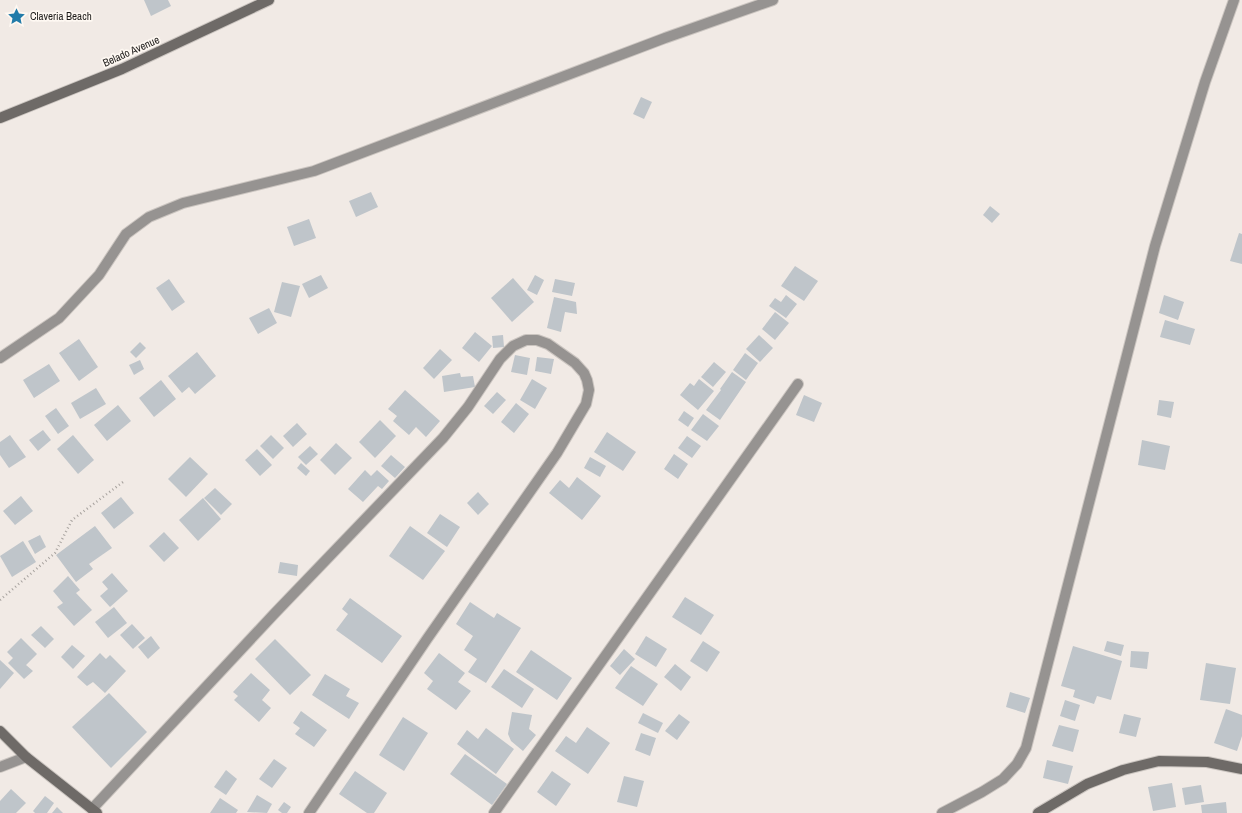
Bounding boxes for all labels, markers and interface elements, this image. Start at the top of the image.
place icon: Claveria Beach [7,6,27,26]
place label: Claveria Beach [30,9,92,23]
street label: Belado Avenue [100,32,162,70]

